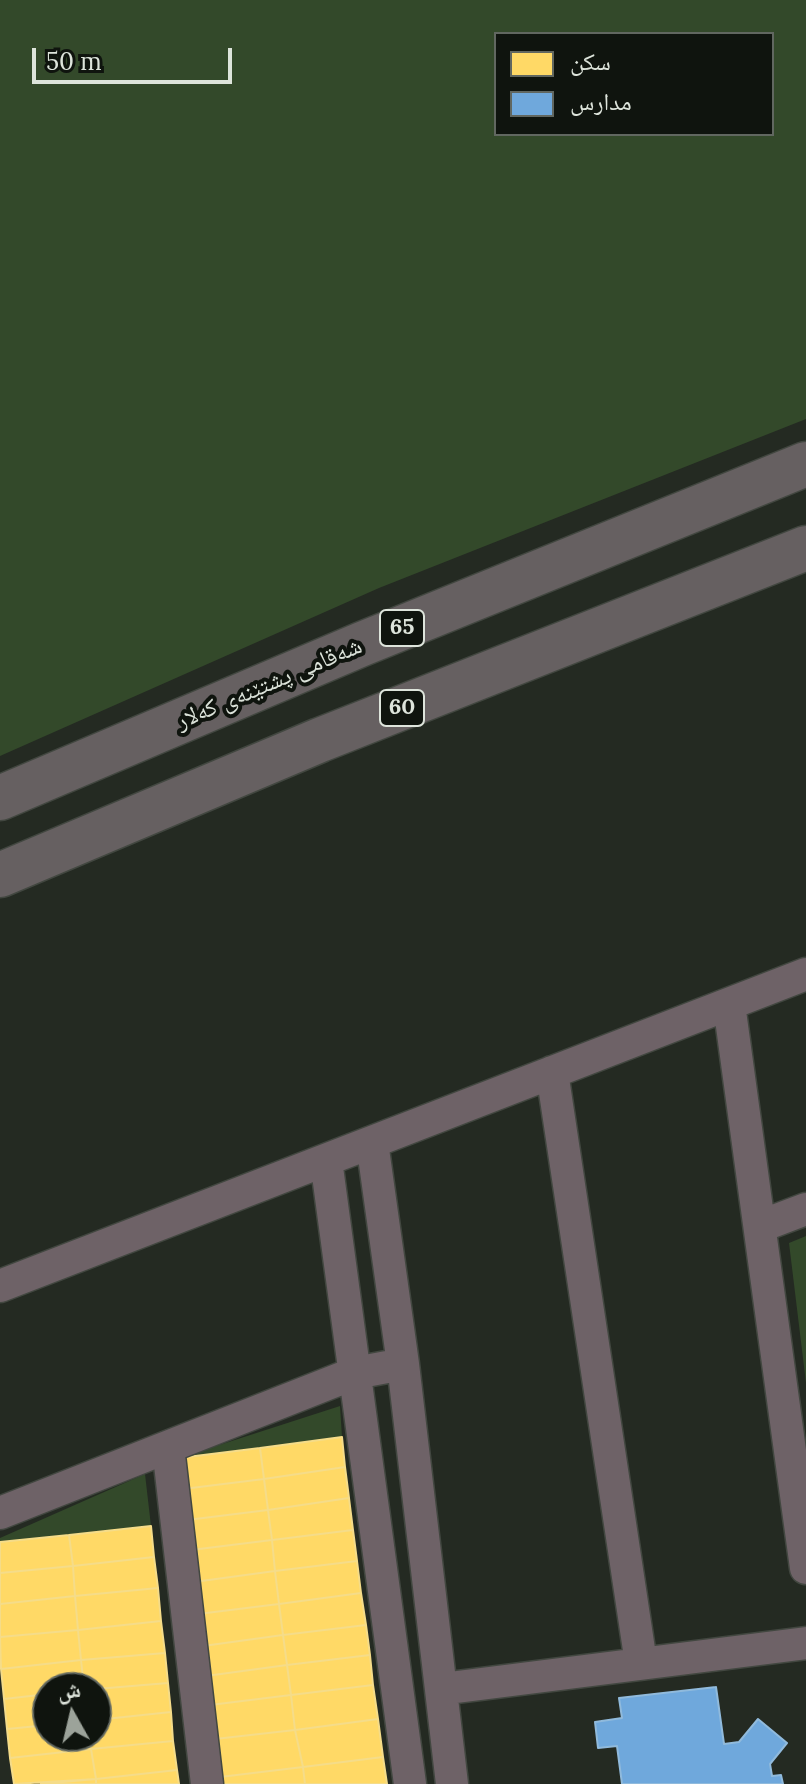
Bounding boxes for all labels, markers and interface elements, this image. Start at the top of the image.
scale bar [36,32,236,82]
legend [494,32,774,136]
text: 50 m [46,46,102,77]
text: سكن [570,46,611,77]
text: مدارس [570,86,632,117]
road number: 65 [380,610,424,646]
street label: شەقامی پشتێنەی کەلار [172,632,366,736]
road number: 60 [380,690,424,726]
north arrow [32,1672,112,1752]
text: ش [55,1675,82,1706]

